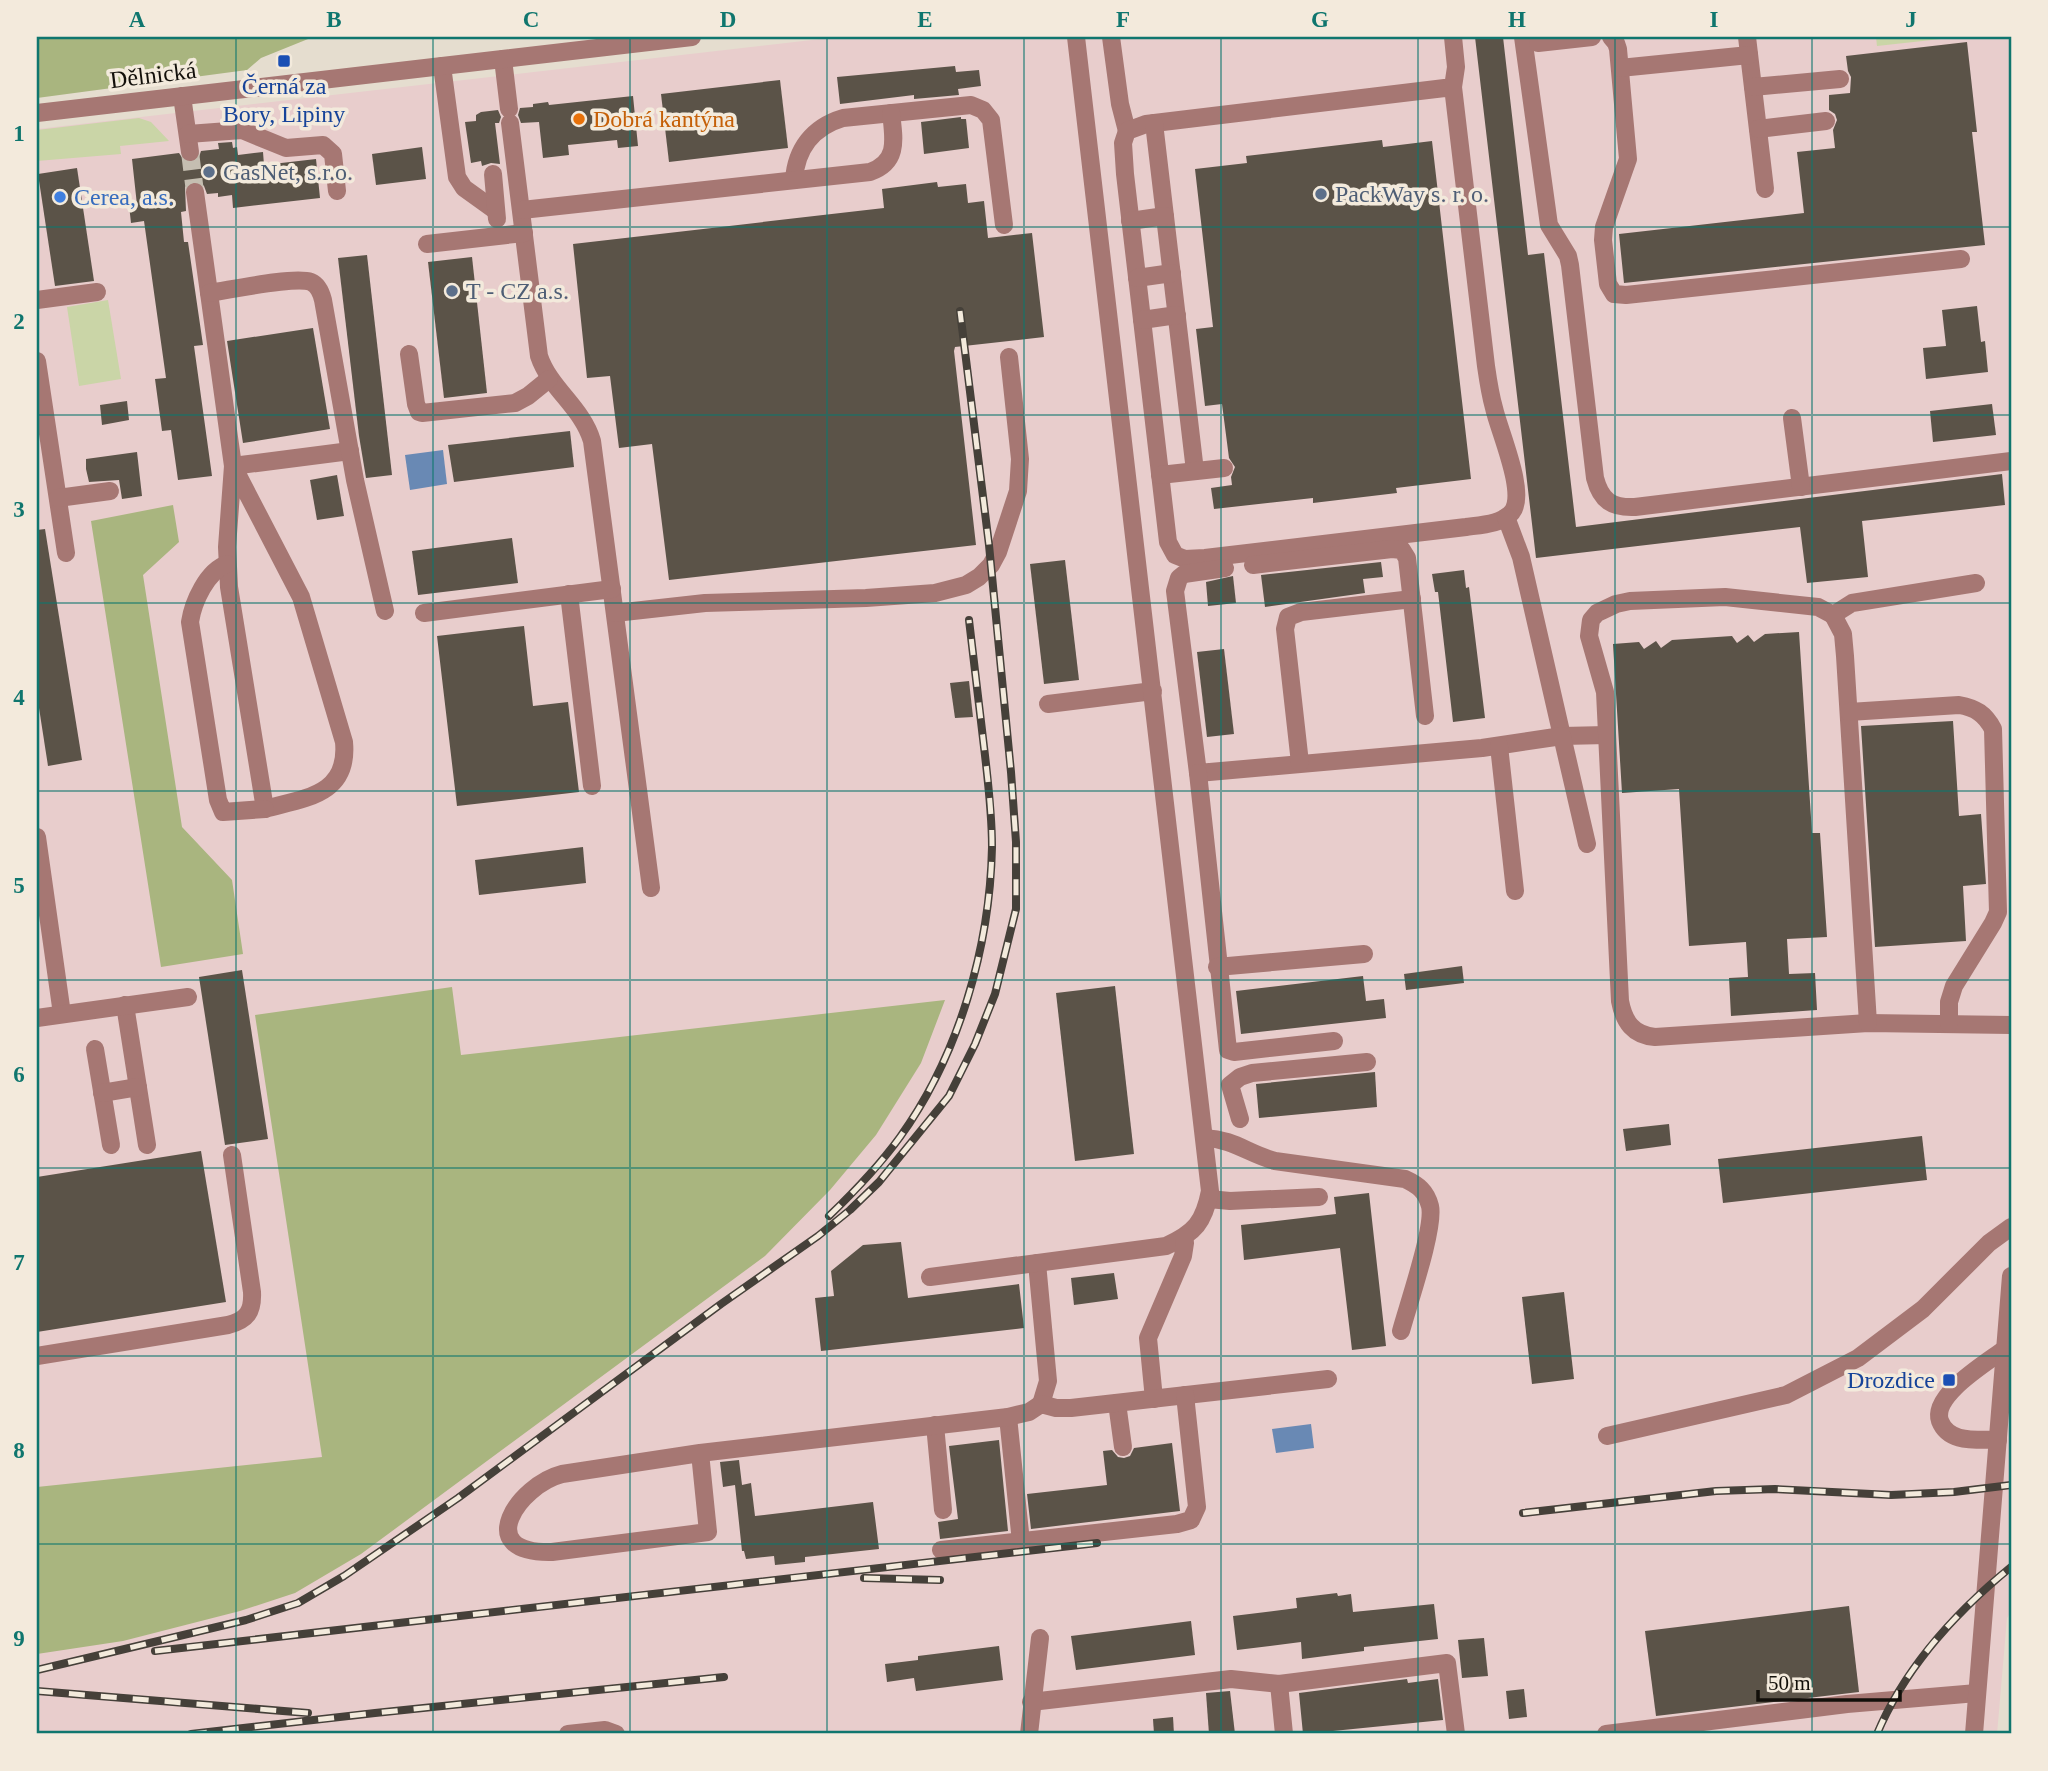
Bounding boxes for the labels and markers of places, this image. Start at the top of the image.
marker: Černá za Bory, Lipiny [276,53,292,69]
place label: Černá za Bory, Lipiny [223,73,345,127]
place label: Dobrá kantýna [593,106,735,132]
marker: Dobrá kantýna [571,111,587,127]
place label: GasNet, s.r.o. [223,159,353,185]
marker: GasNet, s.r.o. [201,164,217,180]
place label: PackWay s. r. o. [1335,181,1489,207]
place label: Cerea, a.s. [74,184,174,210]
marker: PackWay s. r. o. [1313,186,1329,202]
marker: Cerea, a.s. [52,189,68,205]
place label: T - CZ a.s. [466,278,569,304]
marker: T - CZ a.s. [444,283,460,299]
place label: Drozdice [1847,1367,1935,1393]
marker: Drozdice [1941,1372,1957,1388]

